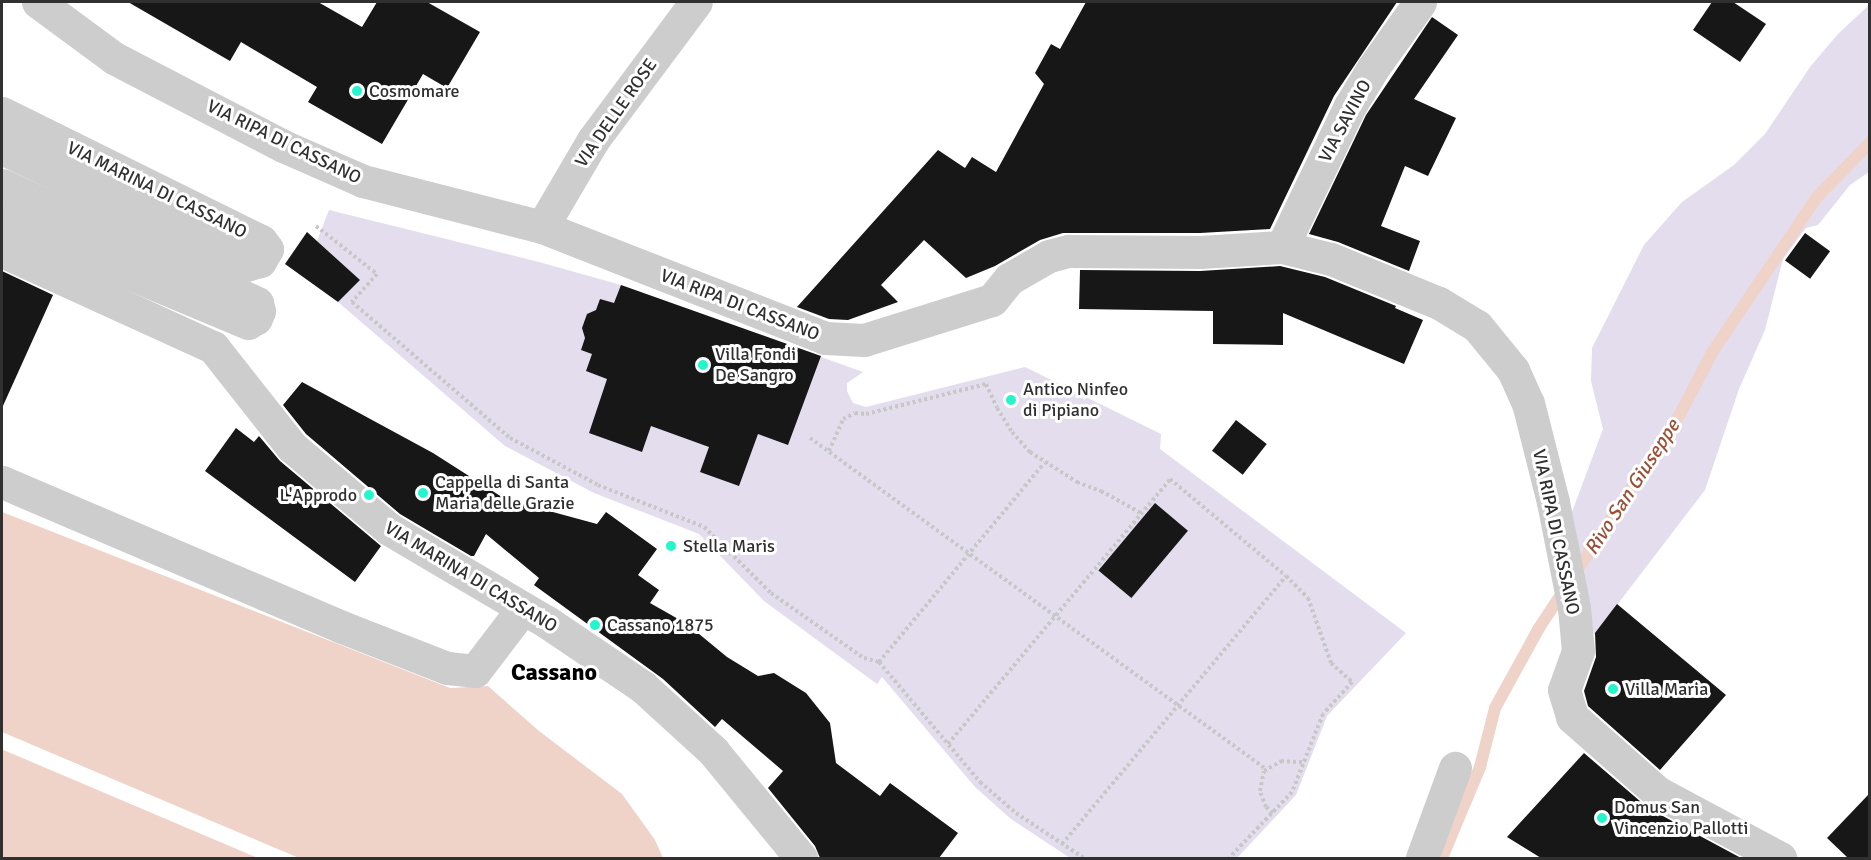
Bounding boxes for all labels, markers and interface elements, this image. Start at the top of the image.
street label: VIA DELLE ROSE [571,55,661,171]
street label: VIA SAVINO [1314,76,1376,166]
place label: Cosmomare [369,80,459,102]
marker: Cosmomare [350,84,364,98]
street label: VIA RIPA DI CASSANO [203,95,365,189]
street label: VIA MARINA DI CASSANO [64,137,250,243]
street label: VIA RIPA DI CASSANO [657,265,823,345]
place label: Villa Fondi De Sangro [715,344,796,386]
marker: Villa Fondi De Sangro [696,358,710,372]
place label: Antico Ninfeo di Pipiano [1023,379,1128,422]
marker: Antico Ninfeo di Pipiano [1004,393,1018,407]
water label: Rivo San Giuseppe [1579,415,1685,559]
street label: VIA RIPA DI CASSANO [1528,447,1584,617]
place label: Cappella di Santa Maria delle Grazie [435,472,574,514]
place label: L'Approdo [279,484,357,506]
marker: Cappella di Santa Maria delle Grazie [416,486,430,500]
marker: L'Approdo [362,488,376,502]
street label: VIA MARINA DI CASSANO [381,517,561,637]
place label: Stella Maris [683,535,775,557]
marker: Stella Maris [664,539,678,553]
place label: Cassano 1875 [607,614,714,636]
marker: Cassano 1875 [588,618,602,632]
district label: Cassano [511,659,597,687]
place label: Villa Maria [1625,678,1708,700]
marker: Villa Maria [1606,682,1620,696]
place label: Domus San Vincenzio Pallotti [1614,797,1748,840]
marker: Domus San Vincenzio Pallotti [1595,811,1609,825]

